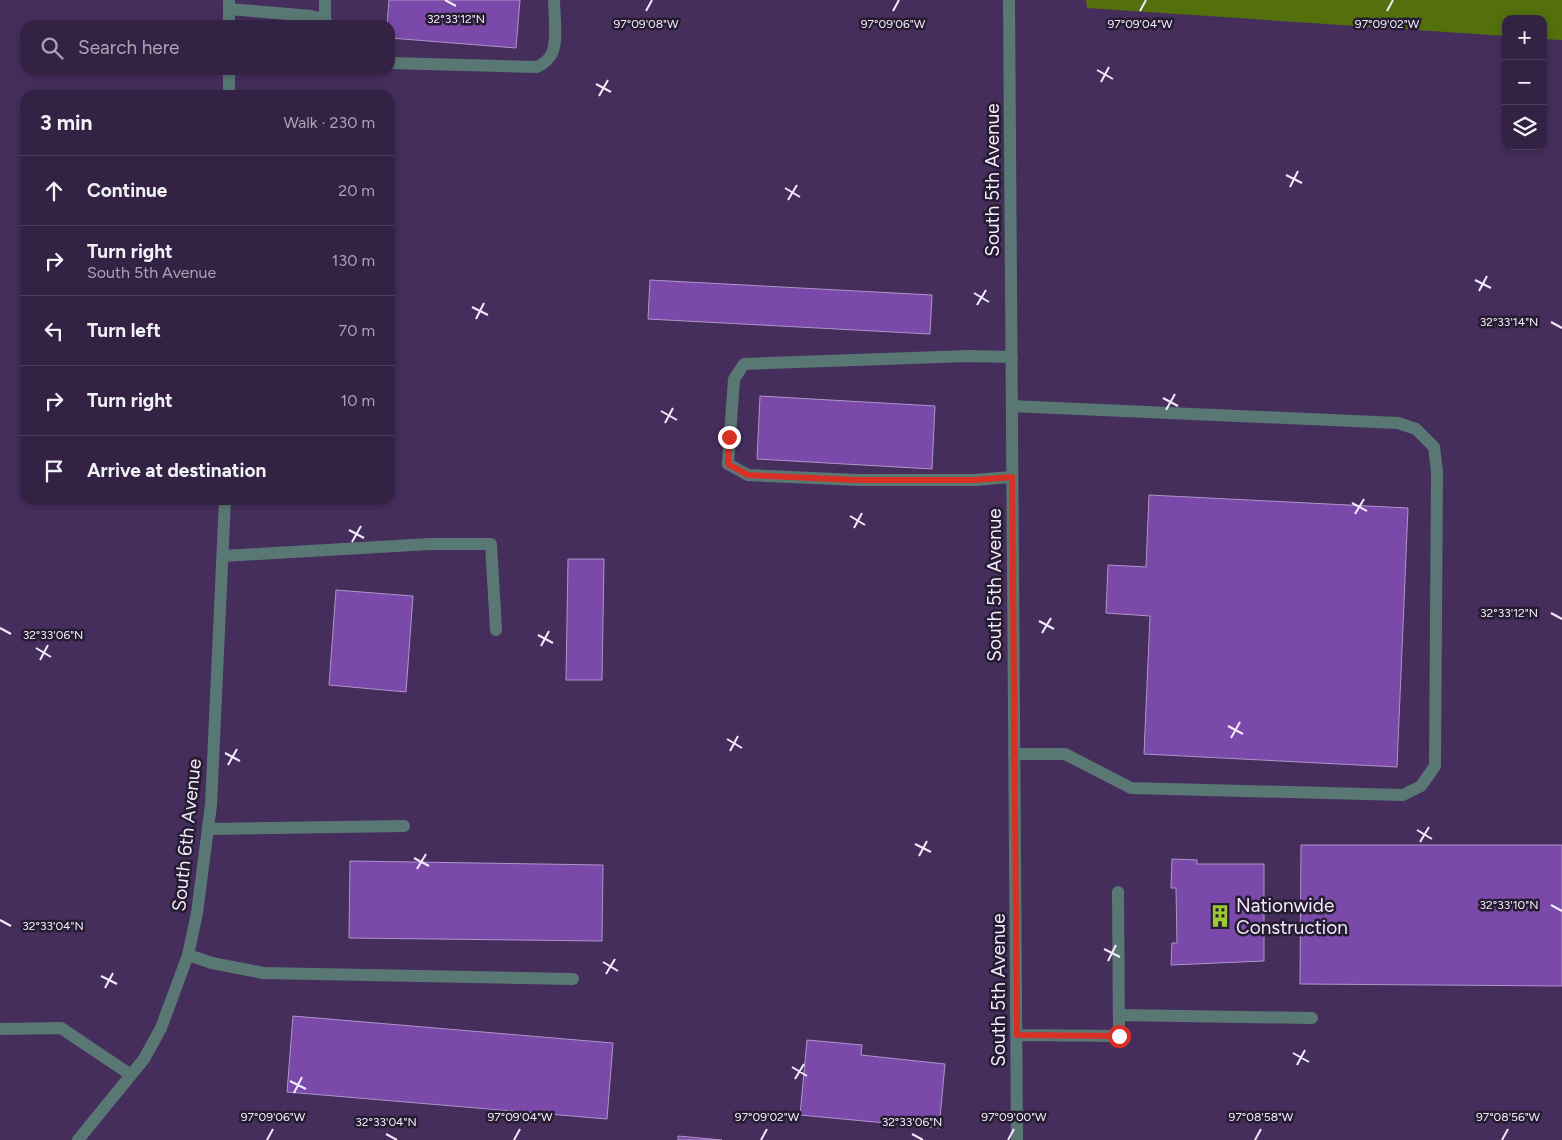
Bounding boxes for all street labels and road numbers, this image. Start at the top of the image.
street label: South 5th Avenue [981,103,1004,257]
street label: South 5th Avenue [983,508,1006,662]
street label: South 6th Avenue [167,758,206,912]
street label: South 5th Avenue [987,913,1010,1067]

